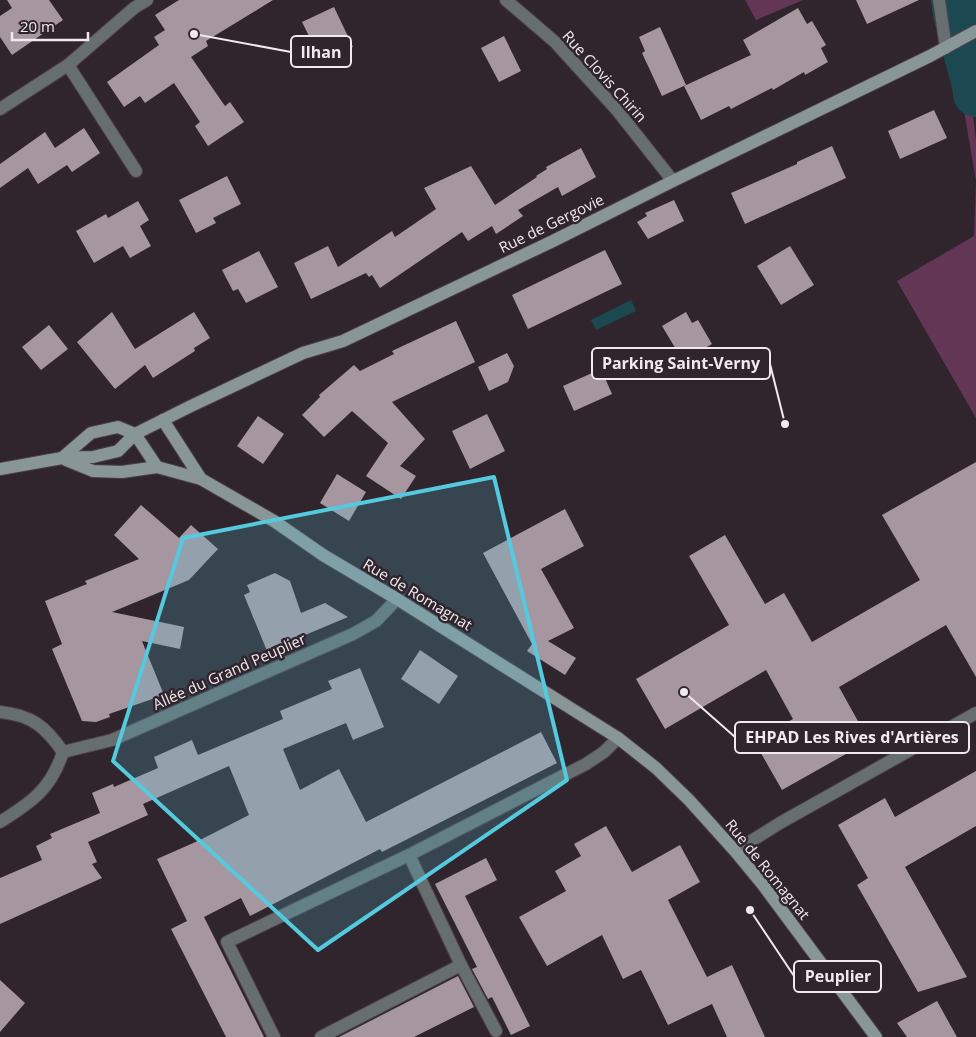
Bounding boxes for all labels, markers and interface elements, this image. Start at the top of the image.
scale bar [12,10,89,42]
text: 20 m [20,16,55,36]
street label: Rue Clovis Chirin [558,26,652,126]
callout: Ilhan [291,36,351,67]
text: Ilhan [301,41,341,63]
street label: Rue de Gergovie [495,189,607,257]
callout: Parking Saint-Verny [592,348,770,379]
text: Parking Saint-Verny [602,352,761,374]
street label: Rue de Romagnat [360,554,476,634]
street label: Allée du Grand Peuplier [149,628,309,714]
callout: EHPAD Les Rives d'Artières [735,722,969,753]
text: EHPAD Les Rives d'Artières [745,726,959,748]
street label: Rue de Romagnat [721,815,815,923]
callout: Peuplier [794,961,881,992]
text: Peuplier [805,965,871,987]

